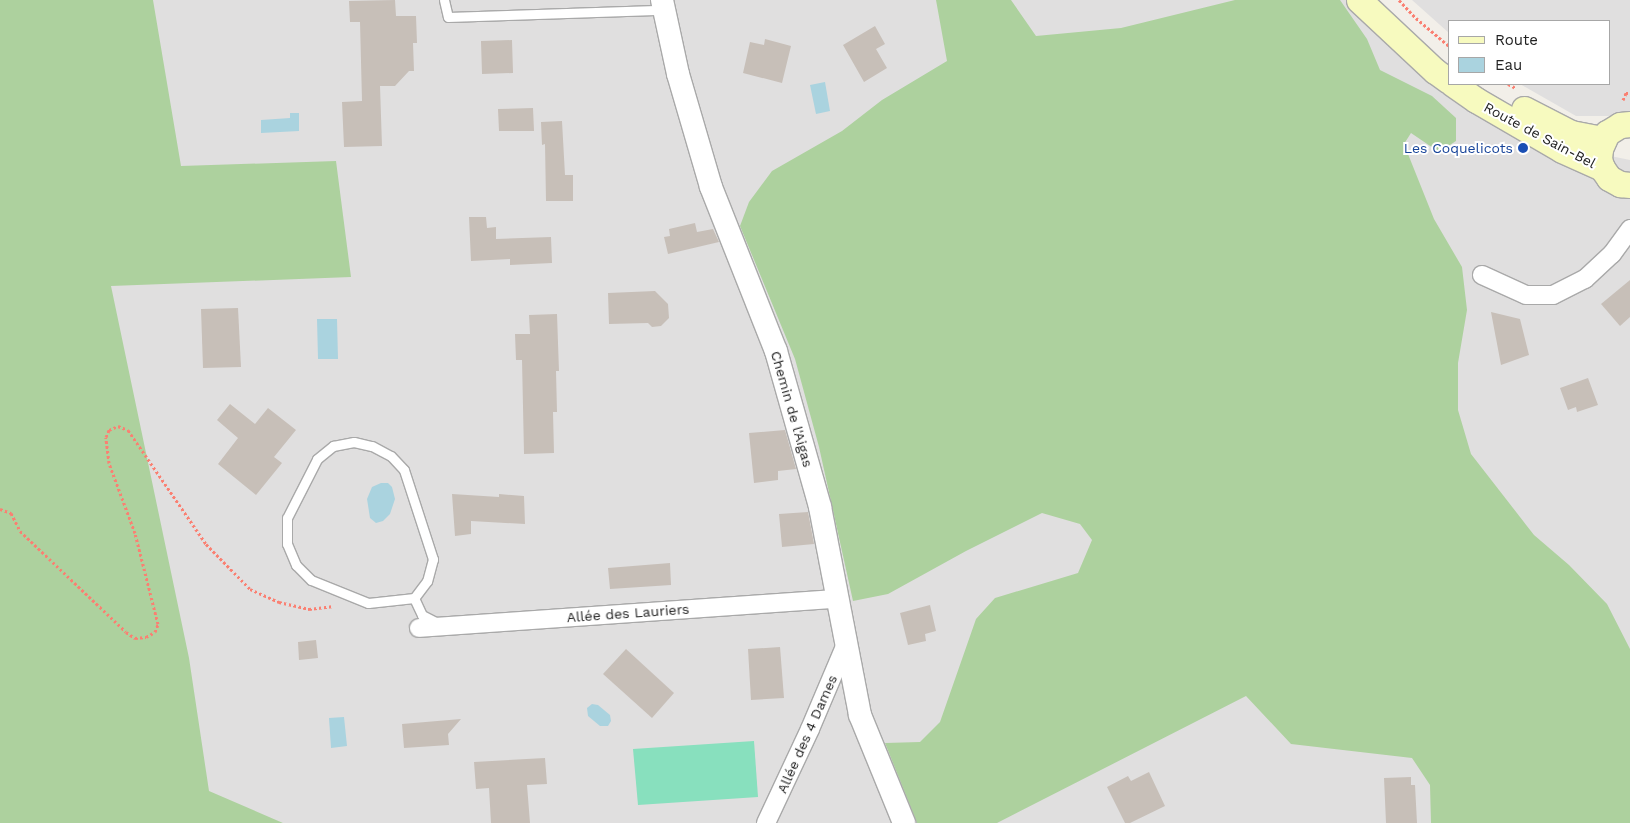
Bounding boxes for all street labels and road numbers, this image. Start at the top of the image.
street label: Route de Sain-Bel [1481,98,1599,172]
street label: Chemin de l'Aigas [767,349,817,469]
street label: Allée des Lauriers [566,600,690,626]
street label: Allée des 4 Dames [773,672,841,796]

